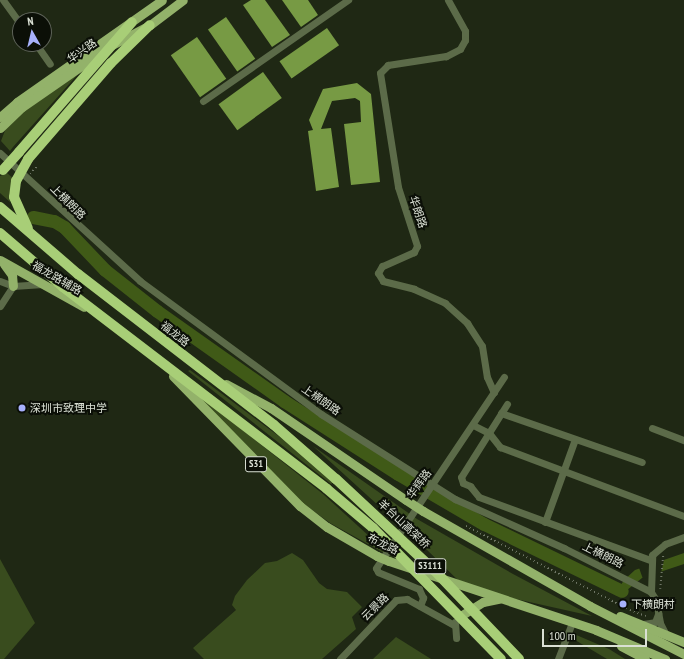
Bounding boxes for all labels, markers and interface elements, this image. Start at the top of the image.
north arrow [12,12,52,52]
text: N [27,14,34,28]
street label: 华兴路 [65,36,99,66]
street label: 上横朗路 [48,182,88,222]
street label: 华朗路 [406,194,430,230]
street label: 福龙路辅路 [30,259,84,297]
street label: 福龙路 [158,319,192,349]
street label: 上横朗路 [299,382,343,418]
place label: 深圳市致理中学 [30,401,107,415]
marker: 深圳市致理中学 [17,403,27,413]
road number: S31 [245,456,267,472]
street label: 华辉路 [404,467,434,501]
street label: 羊台山高架桥 [375,497,433,551]
street label: 布龙路 [365,531,401,557]
street label: 上横朗路 [580,539,626,571]
road number: S3111 [414,558,446,574]
street label: 云景路 [359,591,391,623]
place label: 下横朗村 [631,597,675,611]
marker: 下横朗村 [618,599,628,609]
scale bar [544,621,649,647]
text: 100 m [549,628,576,643]

